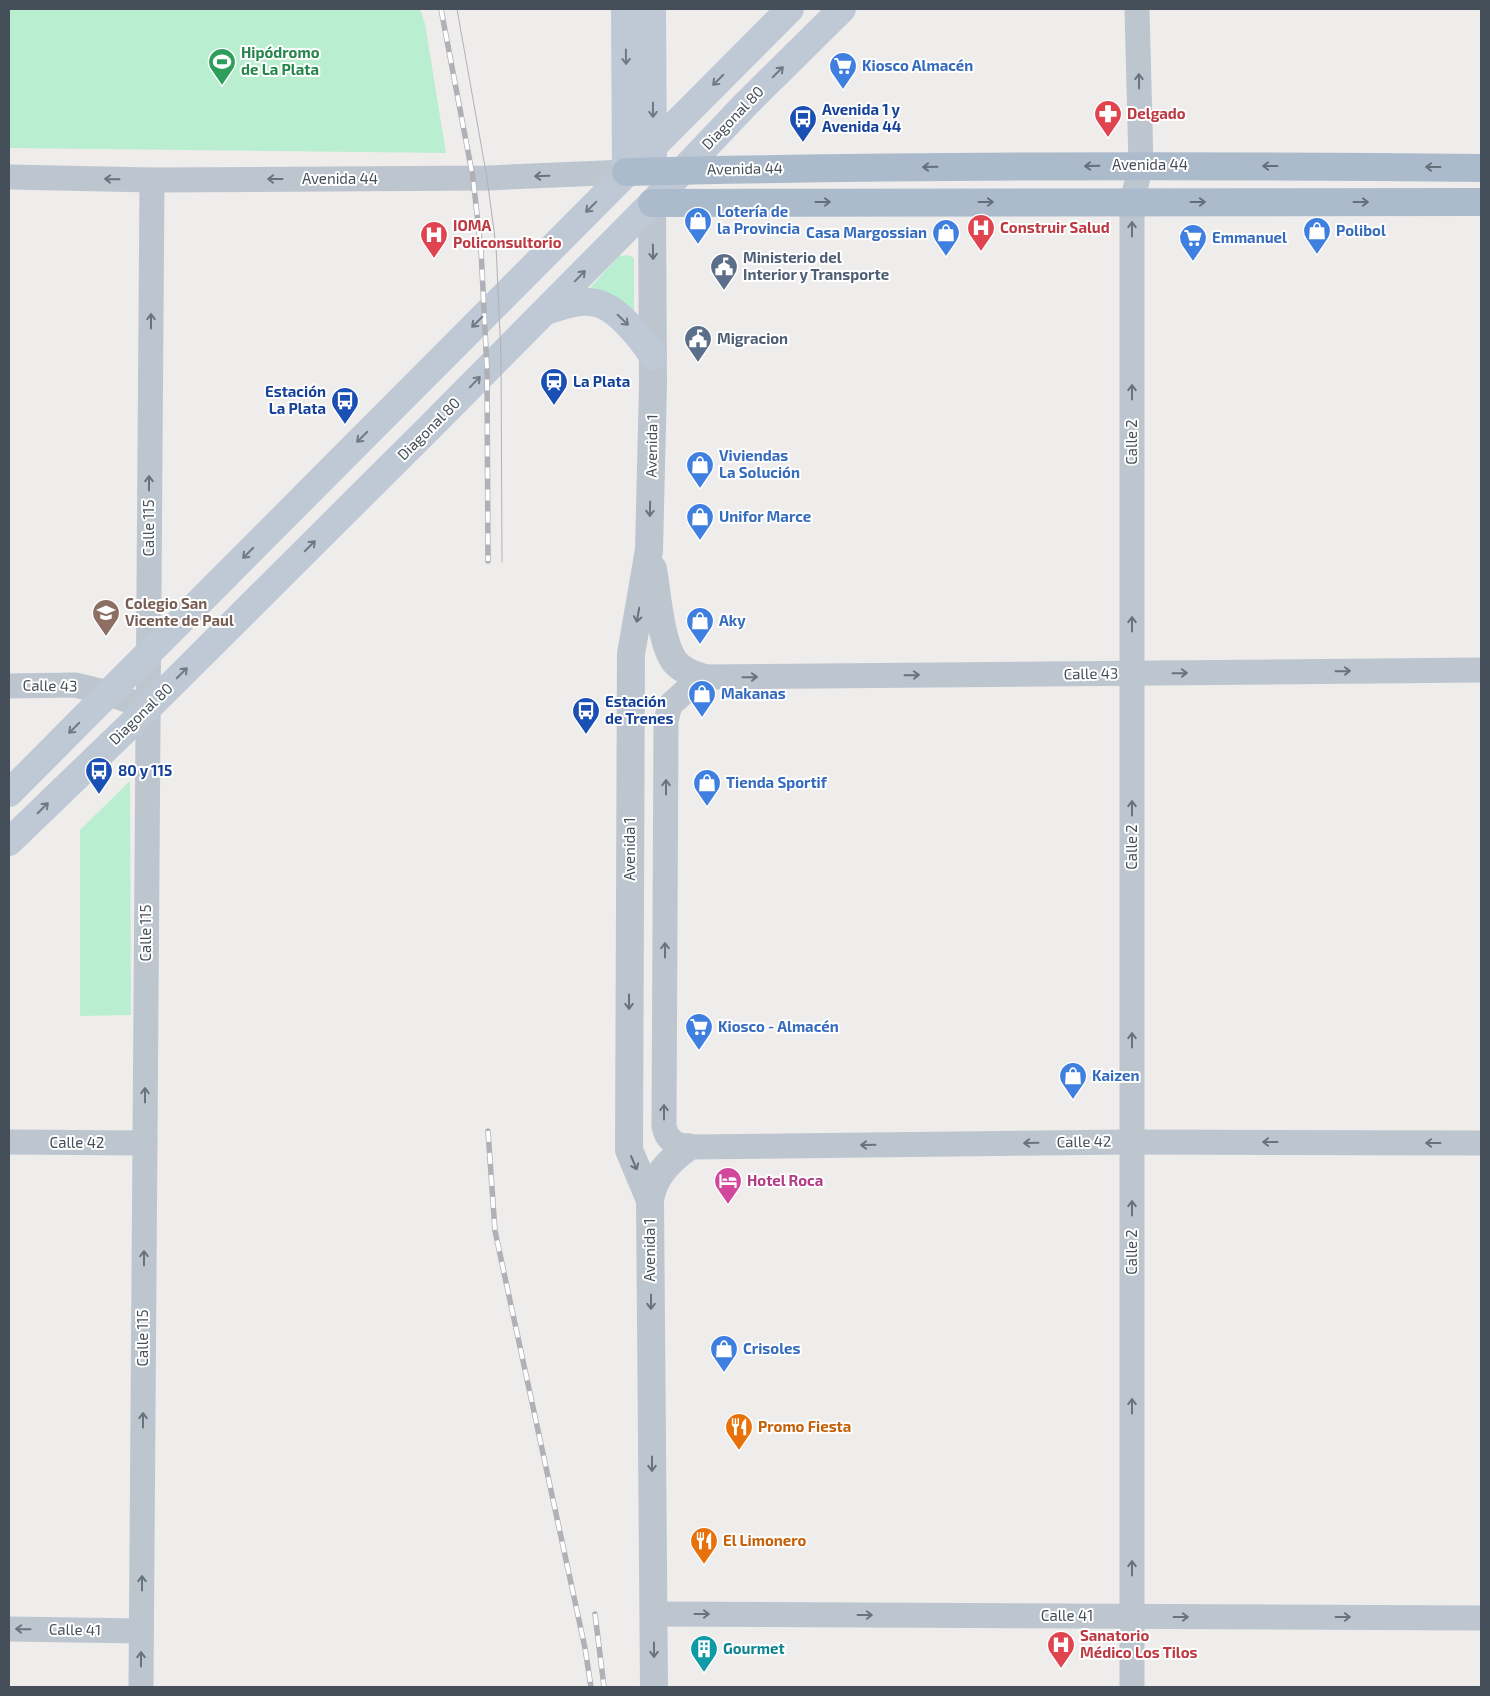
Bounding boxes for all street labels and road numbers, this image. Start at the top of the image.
street label: Diagonal 80 [698,82,767,153]
street label: Avenida 44 [1112,155,1188,173]
street label: Avenida 44 [707,158,783,178]
street label: Avenida 44 [302,169,378,187]
street label: Diagonal 80 [393,393,463,463]
street label: Avenida 1 [641,414,661,478]
street label: Calle 2 [1122,419,1140,465]
street label: Calle 115 [139,499,157,557]
street label: Calle 43 [1063,664,1118,682]
street label: Calle 43 [23,676,78,694]
street label: Diagonal 80 [105,679,176,748]
street label: Avenida 1 [620,817,638,881]
street label: Calle 2 [1122,824,1140,870]
street label: Calle 115 [136,904,154,962]
street label: Calle 42 [1056,1132,1112,1150]
street label: Calle 42 [50,1133,104,1151]
street label: Avenida 1 [640,1218,658,1282]
street label: Calle 2 [1122,1229,1140,1275]
street label: Calle 115 [133,1309,151,1367]
street label: Calle 41 [1041,1606,1093,1624]
street label: Calle 41 [49,1620,101,1638]

